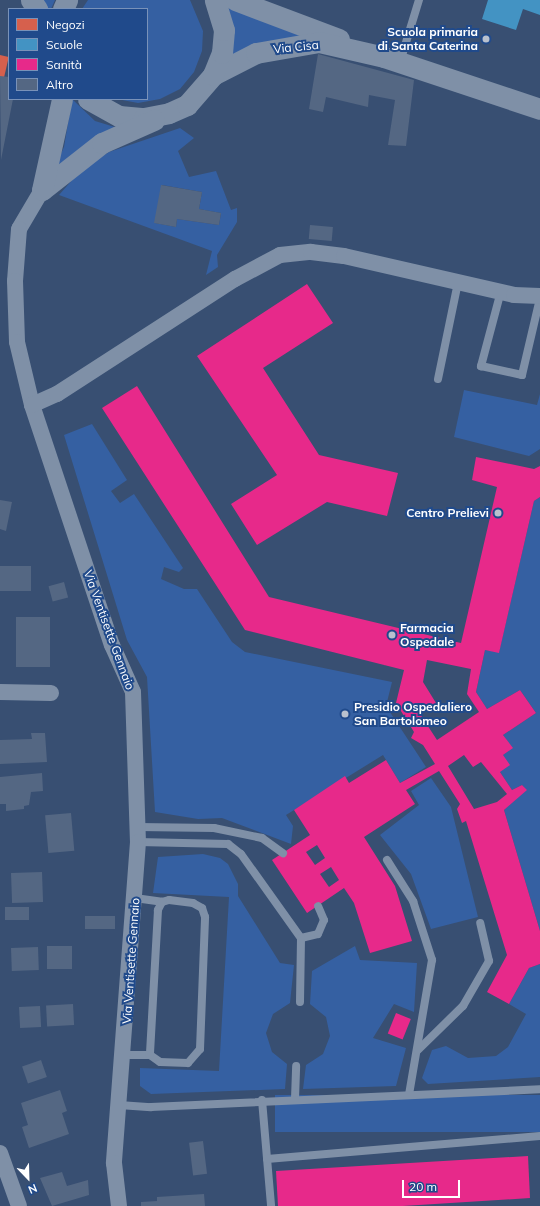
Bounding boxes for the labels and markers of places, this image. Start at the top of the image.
place label: Scuola primaria di Santa Caterina [377,25,478,53]
marker: Scuola primaria di Santa Caterina [481,34,491,44]
place label: Centro Prelievi [406,506,489,520]
marker: Centro Prelievi [492,507,504,519]
place label: Farmacia Ospedale [400,621,454,649]
marker: Farmacia Ospedale [387,630,397,640]
place label: Presidio Ospedaliero San Bartolomeo [354,700,472,728]
marker: Presidio Ospedaliero San Bartolomeo [339,708,351,720]

